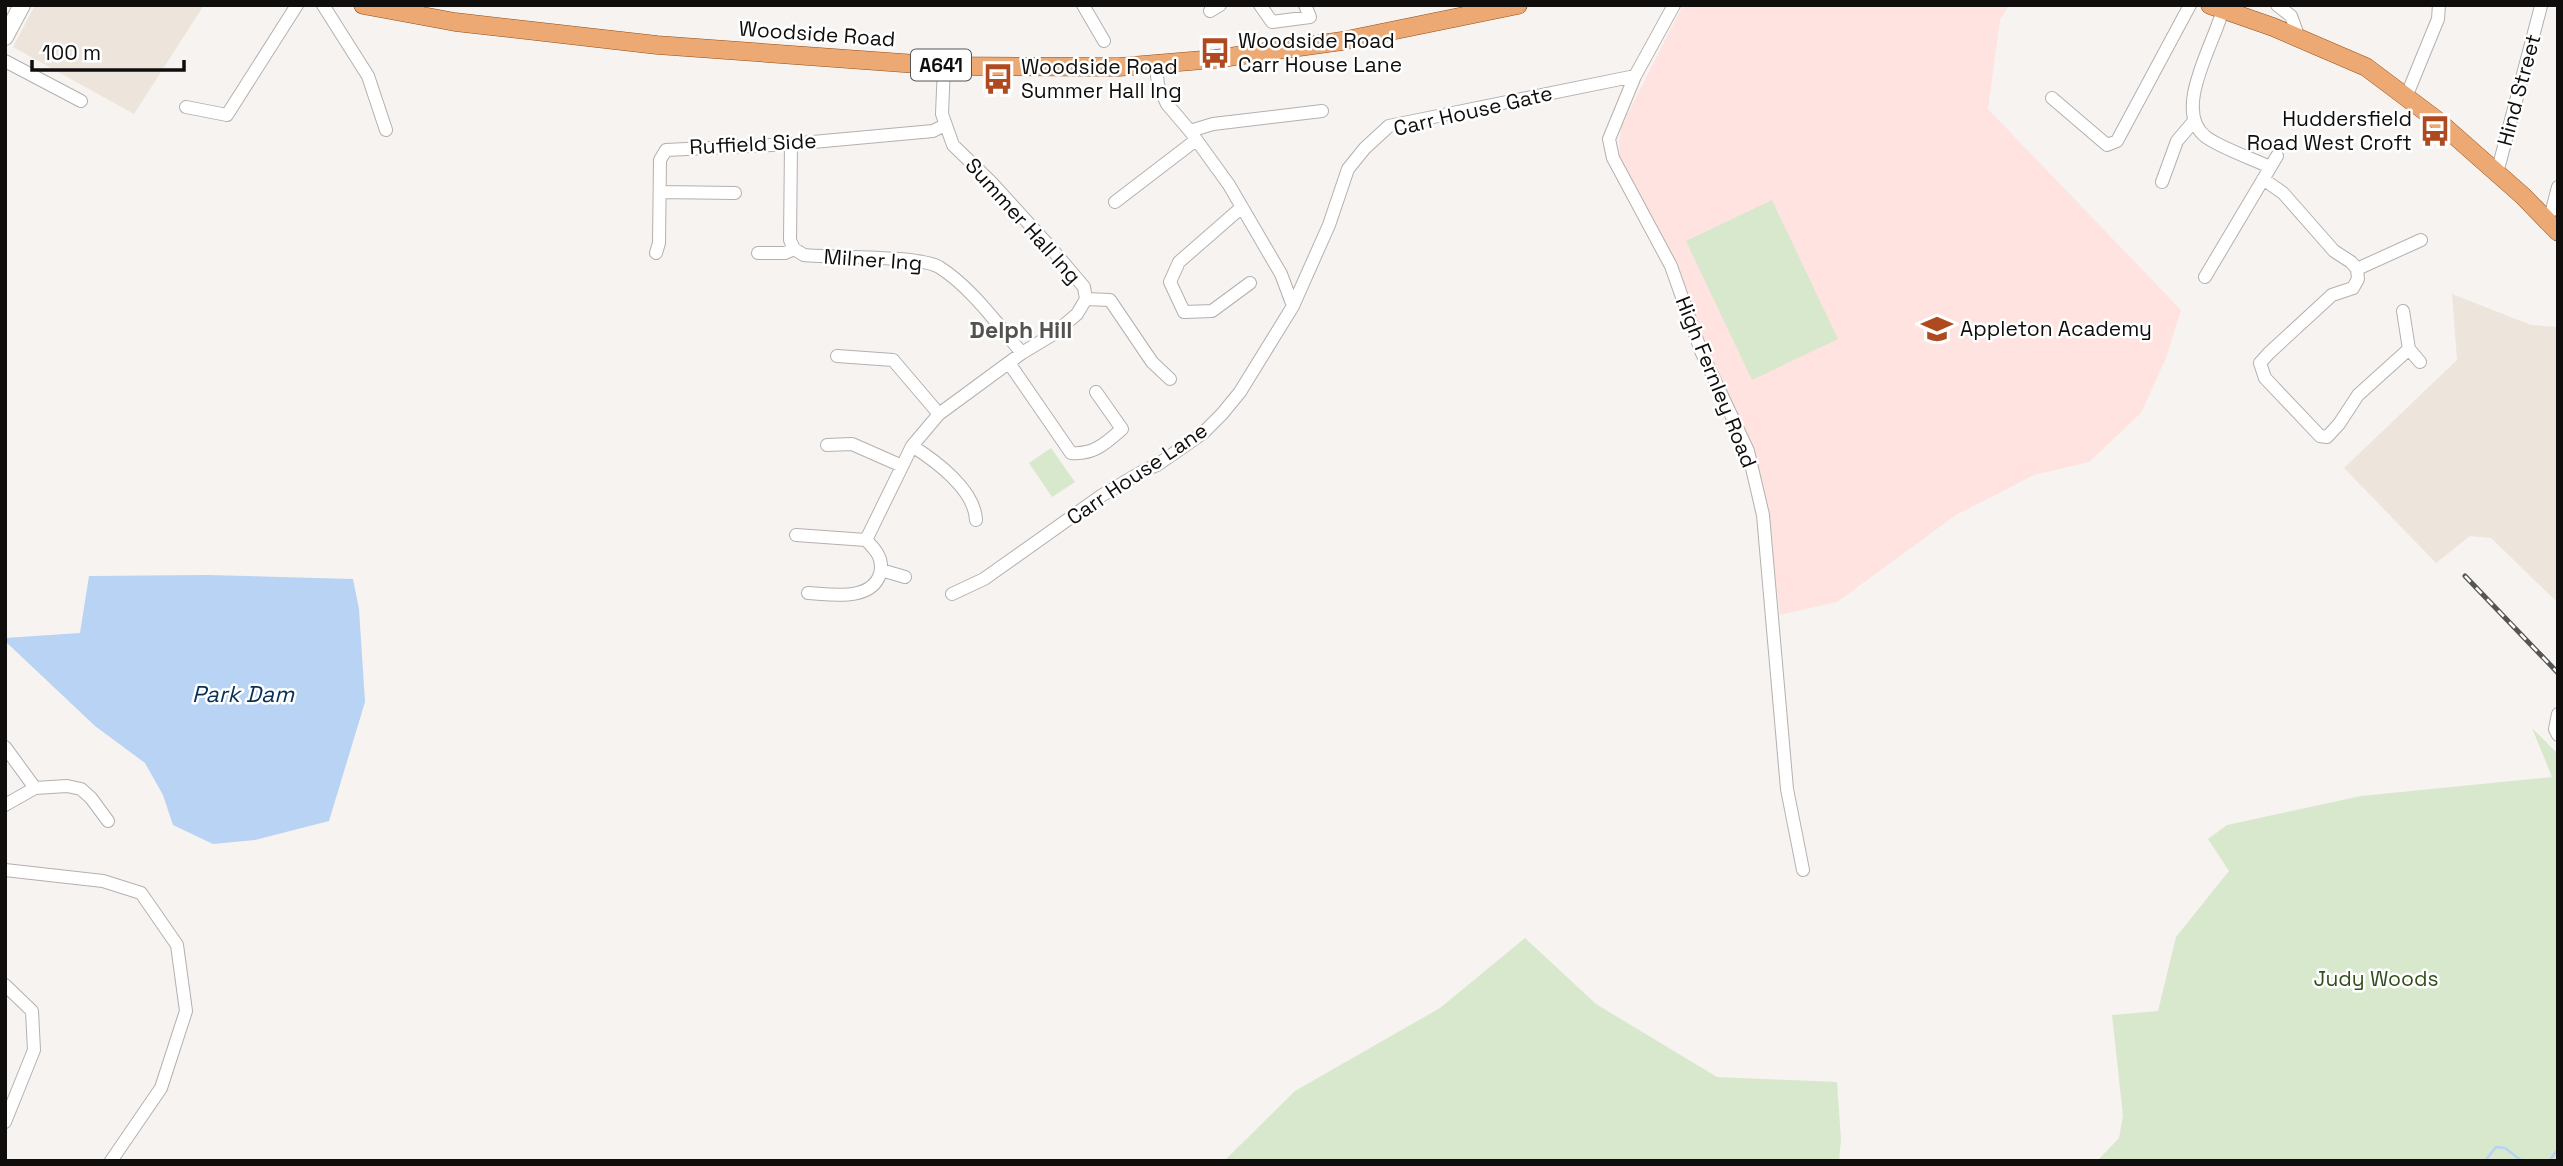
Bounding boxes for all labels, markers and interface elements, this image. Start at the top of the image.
street label: Woodside Road [738,15,896,52]
place label: Woodside Road Carr House Lane [1238,27,1402,78]
scale bar [32,28,184,72]
street label: Hind Street [2491,31,2546,149]
bus stop icon: Woodside Road Carr House Lane [1198,36,1232,70]
text: 100 m [42,39,101,66]
road number: A641 [911,50,971,80]
place label: Woodside Road Summer Hall Ing [1021,53,1182,104]
bus stop icon: Woodside Road Summer Hall Ing [981,62,1015,96]
street label: Carr House Gate [1391,79,1555,142]
place label: Huddersfield Road West Croft [2247,105,2412,156]
bus stop icon: Huddersfield Road West Croft [2418,114,2452,148]
street label: Ruffield Side [689,127,817,160]
street label: Summer Hall Ing [960,152,1087,289]
street label: Milner Ing [823,243,923,276]
street label: High Fernley Road [1670,292,1763,471]
school or university icon: Appleton Academy [1920,312,1954,346]
district label: Delph Hill [970,315,1072,345]
place label: Appleton Academy [1960,315,2152,342]
street label: Carr House Lane [1061,417,1212,531]
water label: Park Dam [192,679,295,709]
park label: Judy Woods [2313,965,2439,992]

